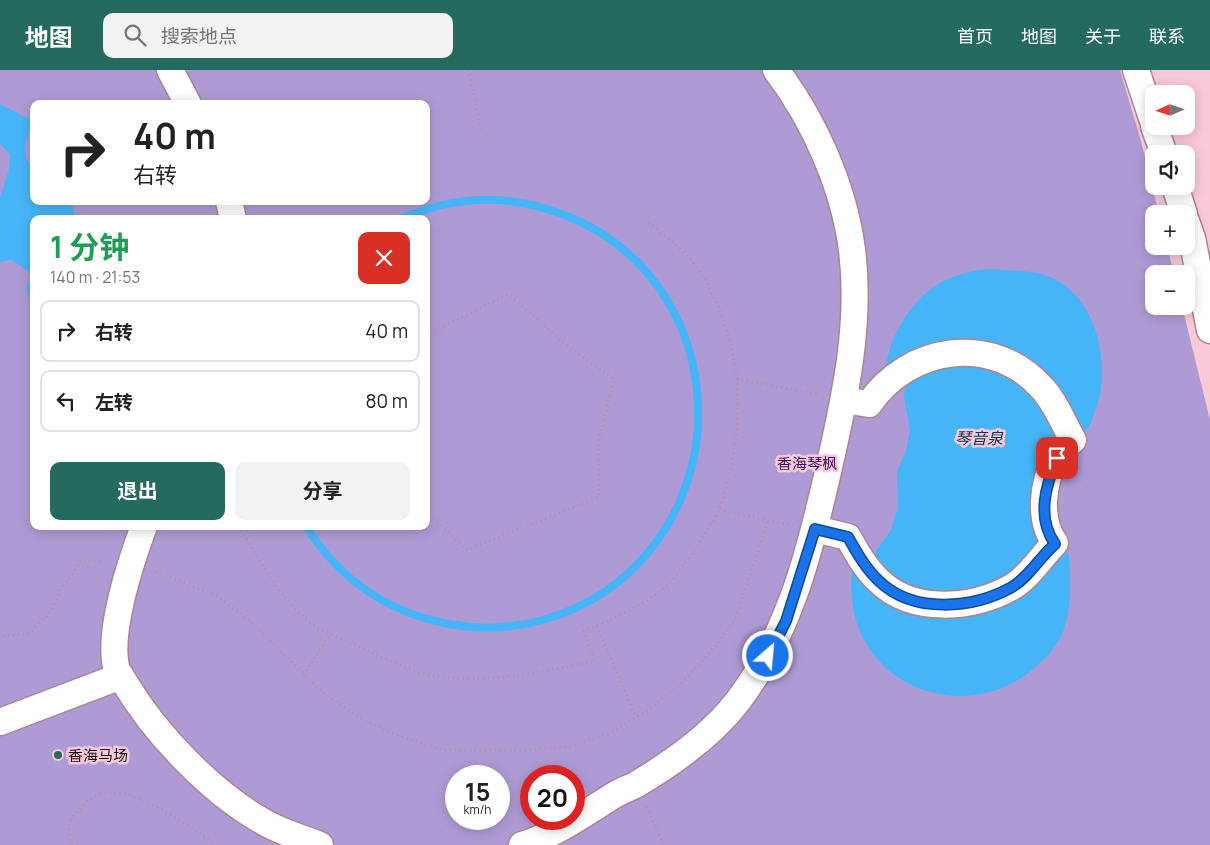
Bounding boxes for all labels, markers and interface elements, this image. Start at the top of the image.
search box [103,13,453,58]
text: 地图 [25,20,73,53]
icon: search [121,21,149,49]
text: 搜索地点 [161,23,237,49]
text: 首页 [957,24,993,48]
text: 地图 [1021,24,1057,48]
text: 关于 [1085,24,1121,48]
text: 联系 [1149,24,1185,48]
north arrow [1145,85,1195,135]
map controls [1145,85,1195,315]
text: 40 m [133,112,216,160]
icon: right [50,120,115,185]
button: sound [1145,145,1195,195]
text: 右转 [133,160,177,190]
button: + [1145,205,1195,255]
text: 1 分钟 [50,226,129,267]
button: close [358,232,410,284]
button: − [1145,265,1195,315]
text: 140 m · 21:53 [50,266,140,288]
icon: right [52,317,80,345]
text: 40 m [365,318,408,344]
text: 右转 [95,319,133,345]
icon: left [52,387,80,415]
text: 80 m [365,388,408,414]
text: 左转 [95,389,133,415]
water label: 琴音泉 [955,427,1004,449]
pin [1036,437,1078,479]
icon: arrive [1043,444,1071,472]
park label: 香海琴枫 [777,453,837,474]
button: 退出 [50,462,225,520]
button: 分享 [235,462,410,520]
position arrow [741,629,793,681]
place label: 香海马场 [68,745,128,766]
marker: 香海马场 [52,749,64,761]
speed limit sign: 20 [520,765,585,830]
text: 15 [465,774,490,809]
text: km/h [464,801,491,818]

